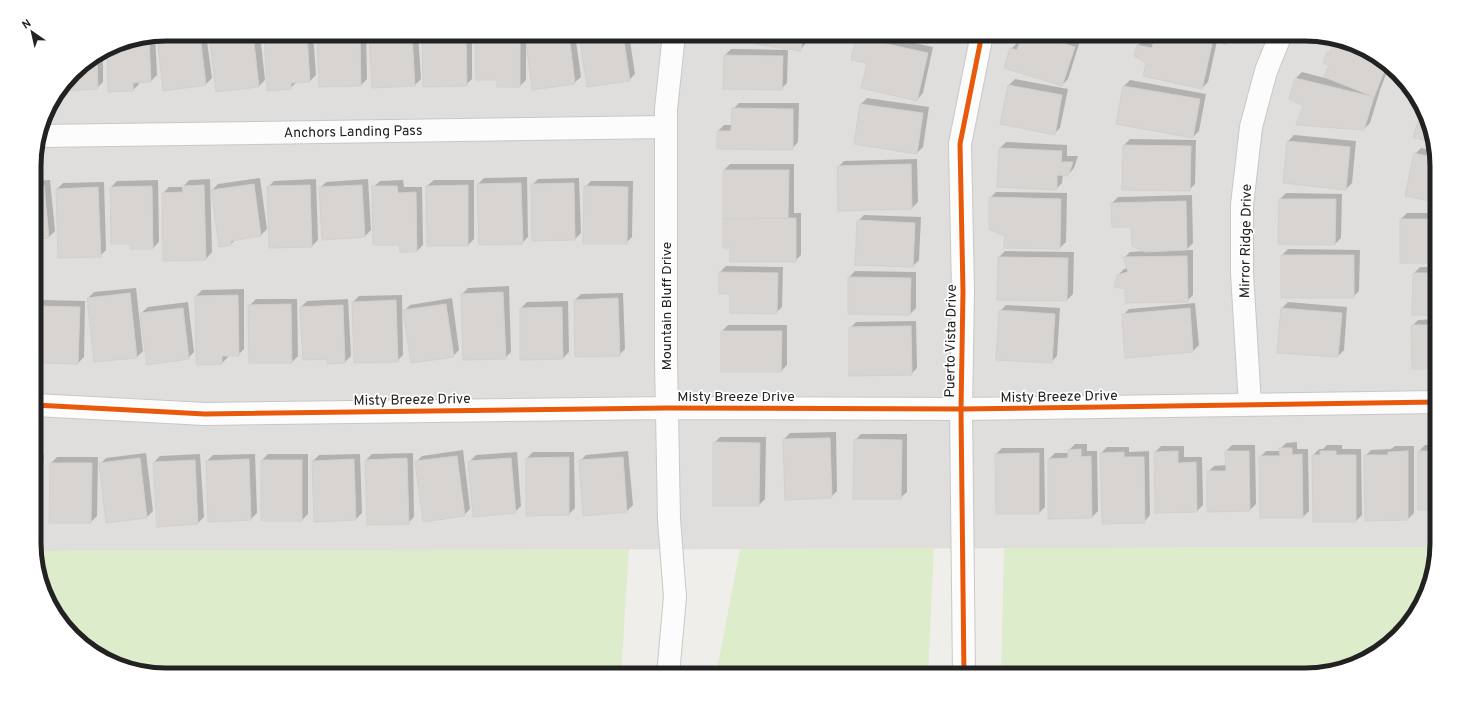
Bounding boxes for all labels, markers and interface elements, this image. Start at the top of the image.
north arrow [12,12,52,52]
text: N [20,17,34,33]
street label: Anchors Landing Pass [283,123,423,142]
street label: Mirror Ridge Drive [1237,184,1256,298]
street label: Mountain Bluff Drive [659,242,676,370]
street label: Puerto Vista Drive [942,284,961,398]
street label: Misty Breeze Drive [1000,388,1118,407]
street label: Misty Breeze Drive [677,389,795,406]
street label: Misty Breeze Drive [353,391,471,410]

